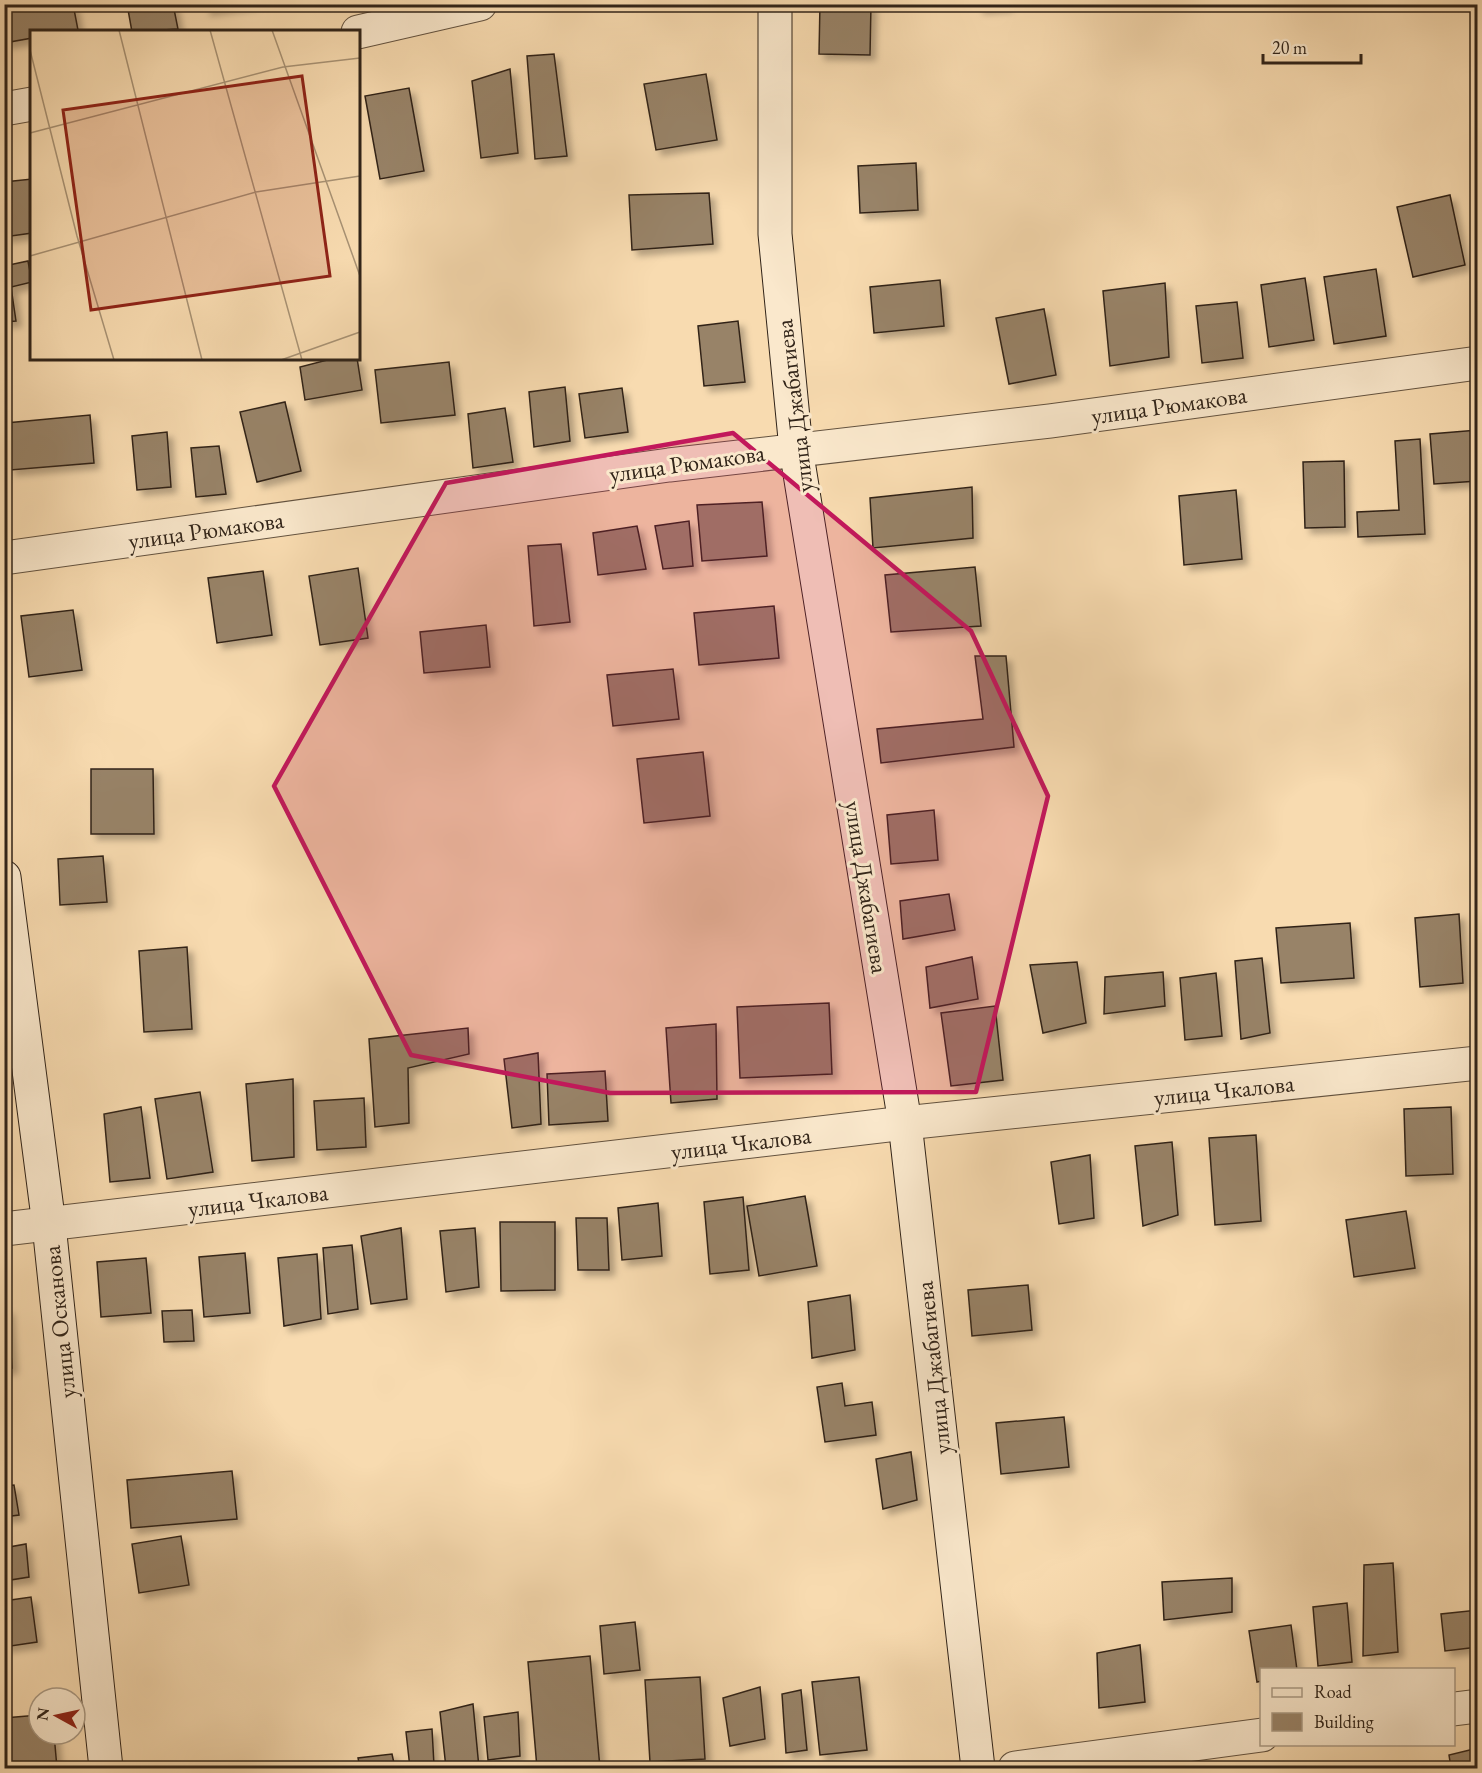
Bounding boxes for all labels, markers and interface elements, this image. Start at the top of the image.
scale bar [1263,27,1360,65]
inset map [30,30,360,360]
text: 20 m [1272,36,1307,59]
street label: улица Джабагиева [768,317,820,494]
street label: улица Рюмакова [1089,379,1249,431]
street label: улица Рюмакова [607,437,767,489]
street label: улица Рюмакова [126,504,286,556]
street label: улица Джабагиева [838,799,896,976]
street label: улица Чкалова [1152,1067,1296,1113]
street label: улица Чкалова [669,1119,813,1167]
street label: улица Чкалова [186,1176,330,1224]
street label: улица Осканова [36,1244,82,1400]
street label: улица Джабагиева [908,1279,958,1456]
legend [1260,1668,1455,1746]
text: Road [1314,1680,1353,1703]
north arrow [27,1686,87,1746]
text: N [31,1706,54,1722]
text: Building [1314,1710,1374,1733]

